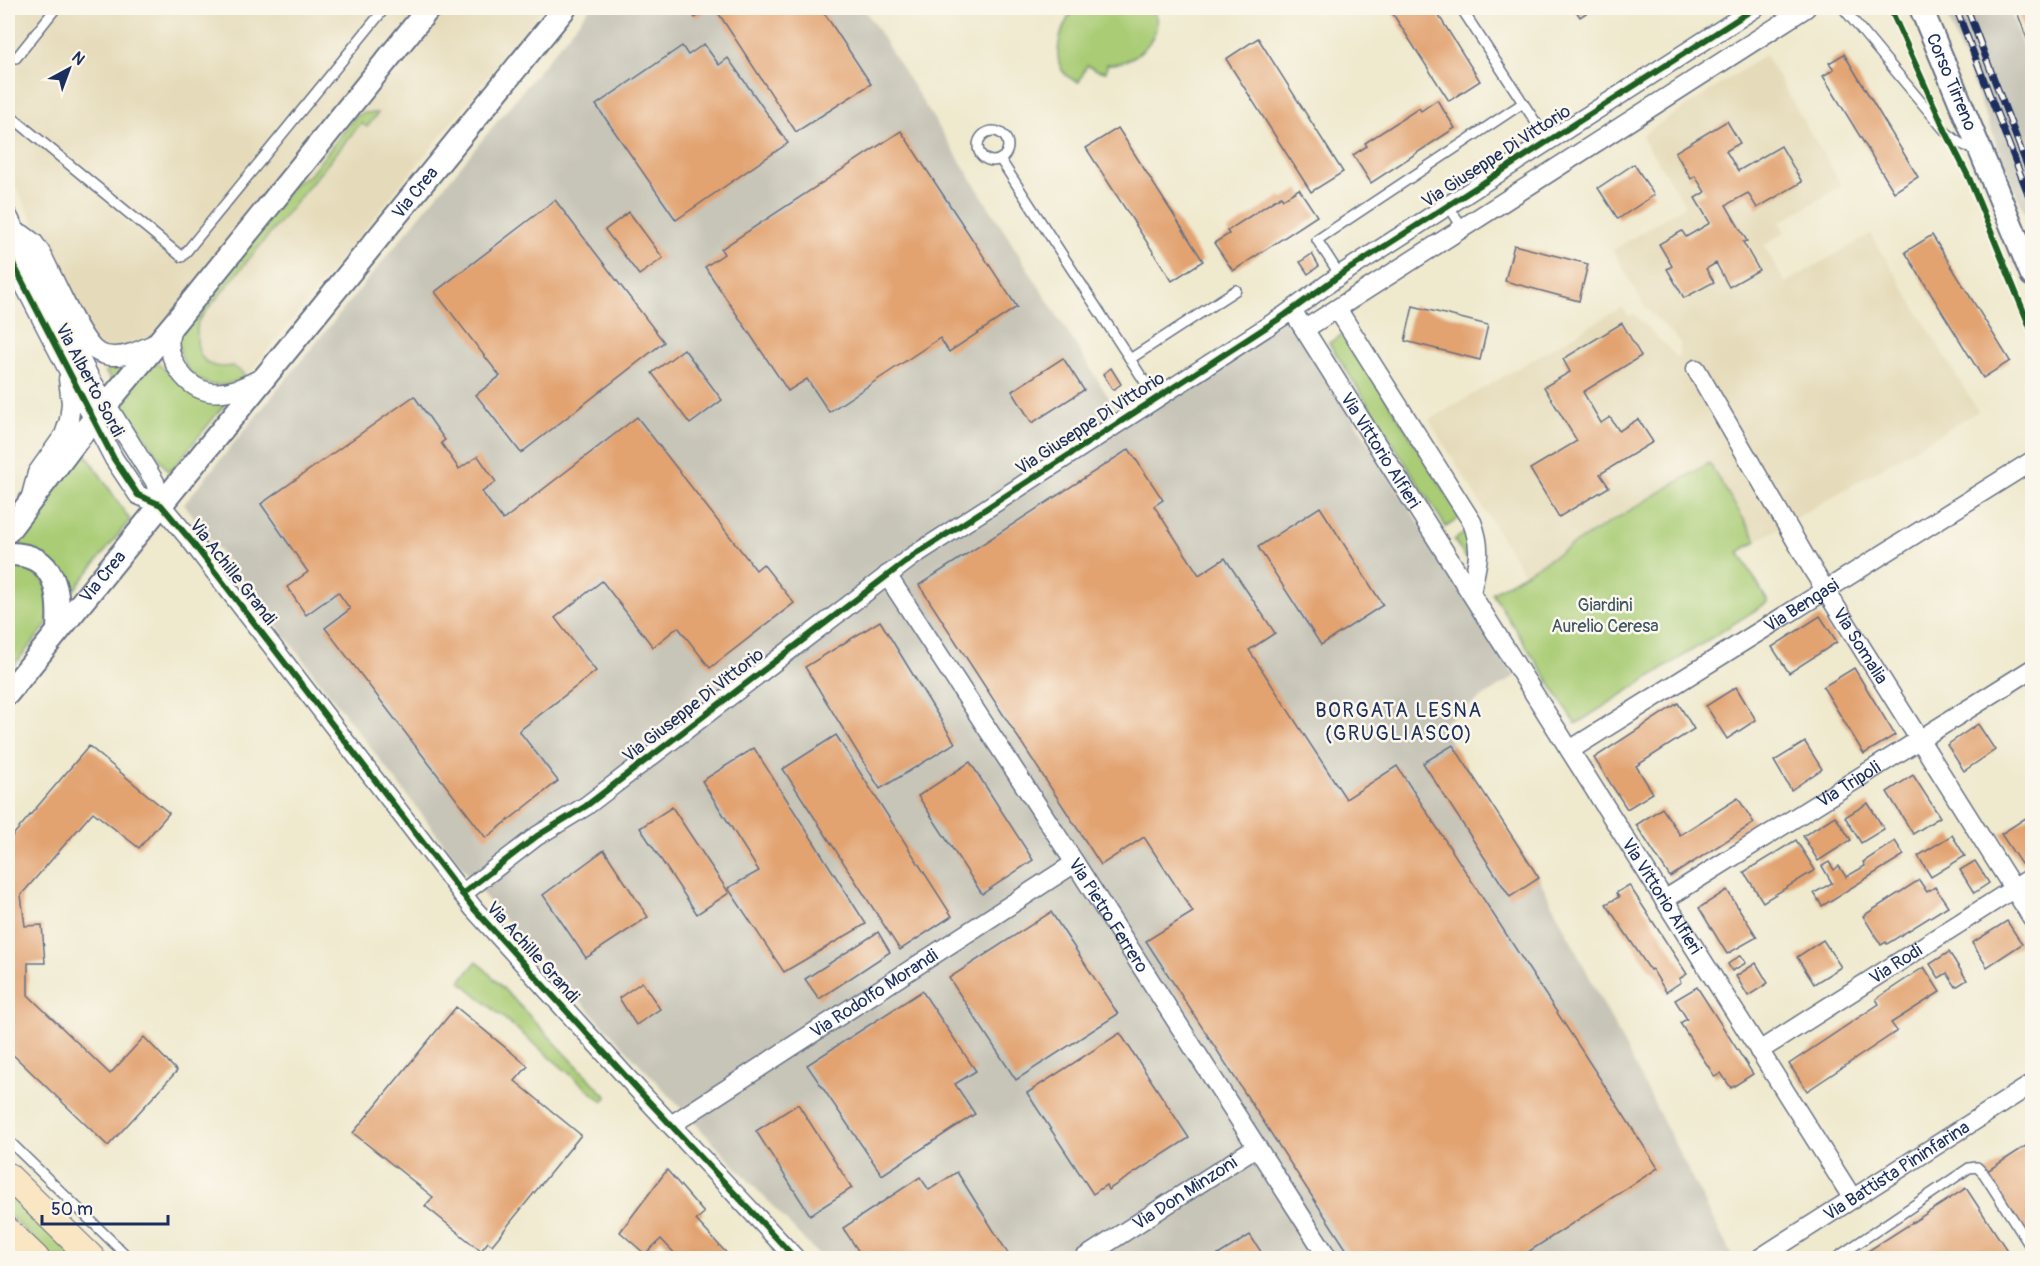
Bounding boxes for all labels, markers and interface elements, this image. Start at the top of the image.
street label: Corso Tirreno [1921,30,1982,134]
north arrow [39,39,99,99]
text: N [68,47,89,70]
street label: Via Giuseppe Di Vittorio [1417,99,1575,213]
street label: Via Crea [387,162,443,224]
street label: Via Alberto Sordi [50,319,129,441]
street label: Via Giuseppe Di Vittorio [1011,366,1169,480]
street label: Via Vittorio Alfieri [1335,388,1425,513]
street label: Via Achille Grandi [184,515,281,630]
street label: Via Crea [75,546,131,608]
street label: Via Bengasi [1760,574,1843,638]
park label: Giardini Aurelio Ceresa [1551,594,1659,638]
street label: Via Somalia [1827,603,1893,689]
street label: Via Giuseppe Di Vittorio [618,643,769,768]
district label: BORGATA LESNA (GRUGLIASCO) [1315,698,1483,746]
street label: Via Tripoli [1813,756,1885,813]
street label: Via Vittorio Alfieri [1616,834,1707,959]
street label: Via Pietro Ferrero [1063,854,1153,977]
street label: Via Achille Grandi [481,897,584,1008]
street label: Via Rodi [1865,939,1927,990]
street label: Via Rodolfo Morandi [806,944,943,1044]
street label: Via Battista Pininfarina [1819,1116,1974,1226]
street label: Via Don Minzoni [1129,1151,1242,1235]
scale bar [42,1188,168,1226]
text: 50 m [51,1198,93,1221]

